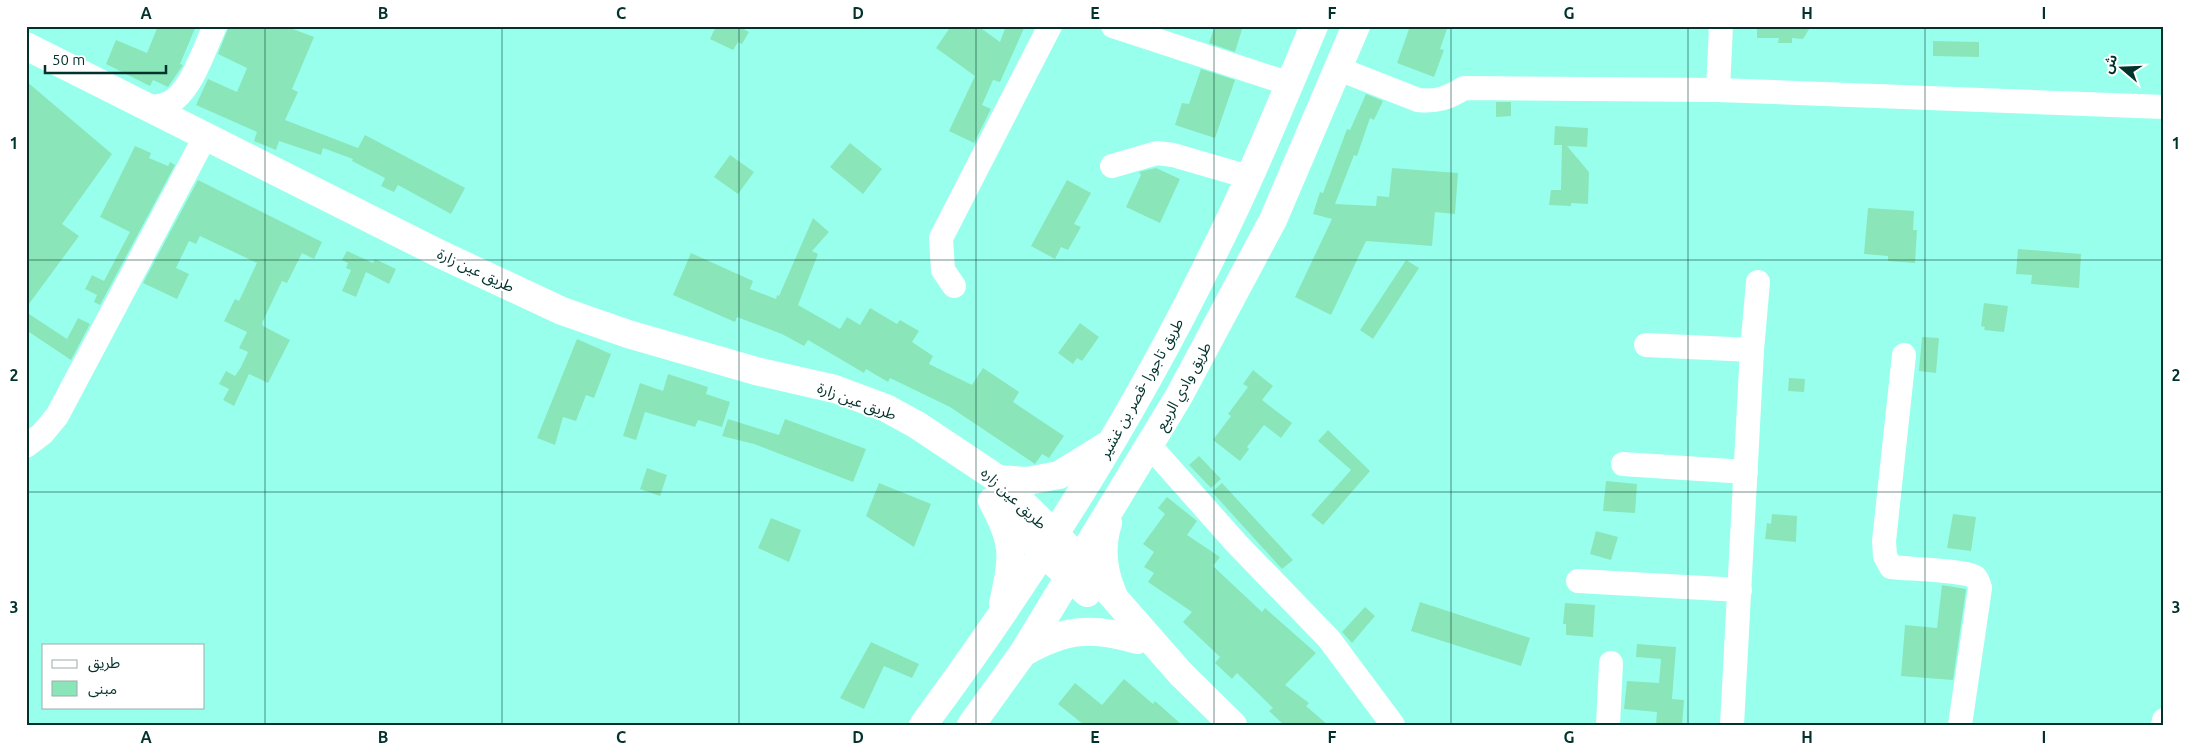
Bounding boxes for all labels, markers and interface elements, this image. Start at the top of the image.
text: A [140,4,152,22]
text: B [378,4,388,22]
text: C [616,4,626,22]
text: D [852,4,864,22]
text: E [1090,4,1100,22]
text: F [1328,4,1337,22]
text: G [1563,4,1575,22]
text: H [1801,4,1813,22]
text: I [2042,4,2046,22]
scale bar [45,42,166,74]
north arrow [2098,42,2148,92]
text: 50 m [52,51,85,68]
text: ش [2099,52,2120,75]
text: 1 [9,134,19,152]
text: 1 [2171,134,2181,152]
street label: طريق عين زارة [434,245,517,297]
street label: طريق تاجورا -قصر بن غشير [1095,315,1188,463]
street label: طريق وادي الربيع [1152,339,1218,435]
text: 2 [9,366,19,384]
text: 2 [2171,366,2181,384]
street label: طريق عين زارة [814,379,899,425]
street label: طريق عين زاره [977,464,1050,534]
text: 3 [9,598,19,616]
text: 3 [2171,598,2181,616]
legend [42,644,205,708]
text: طريق [88,654,120,673]
text: مبنى [88,680,117,698]
text: A [140,728,152,746]
text: B [378,728,388,746]
text: C [616,728,626,746]
text: D [852,728,864,746]
text: E [1090,728,1100,746]
text: F [1328,728,1337,746]
text: G [1563,728,1575,746]
text: H [1801,728,1813,746]
text: I [2042,728,2046,746]

